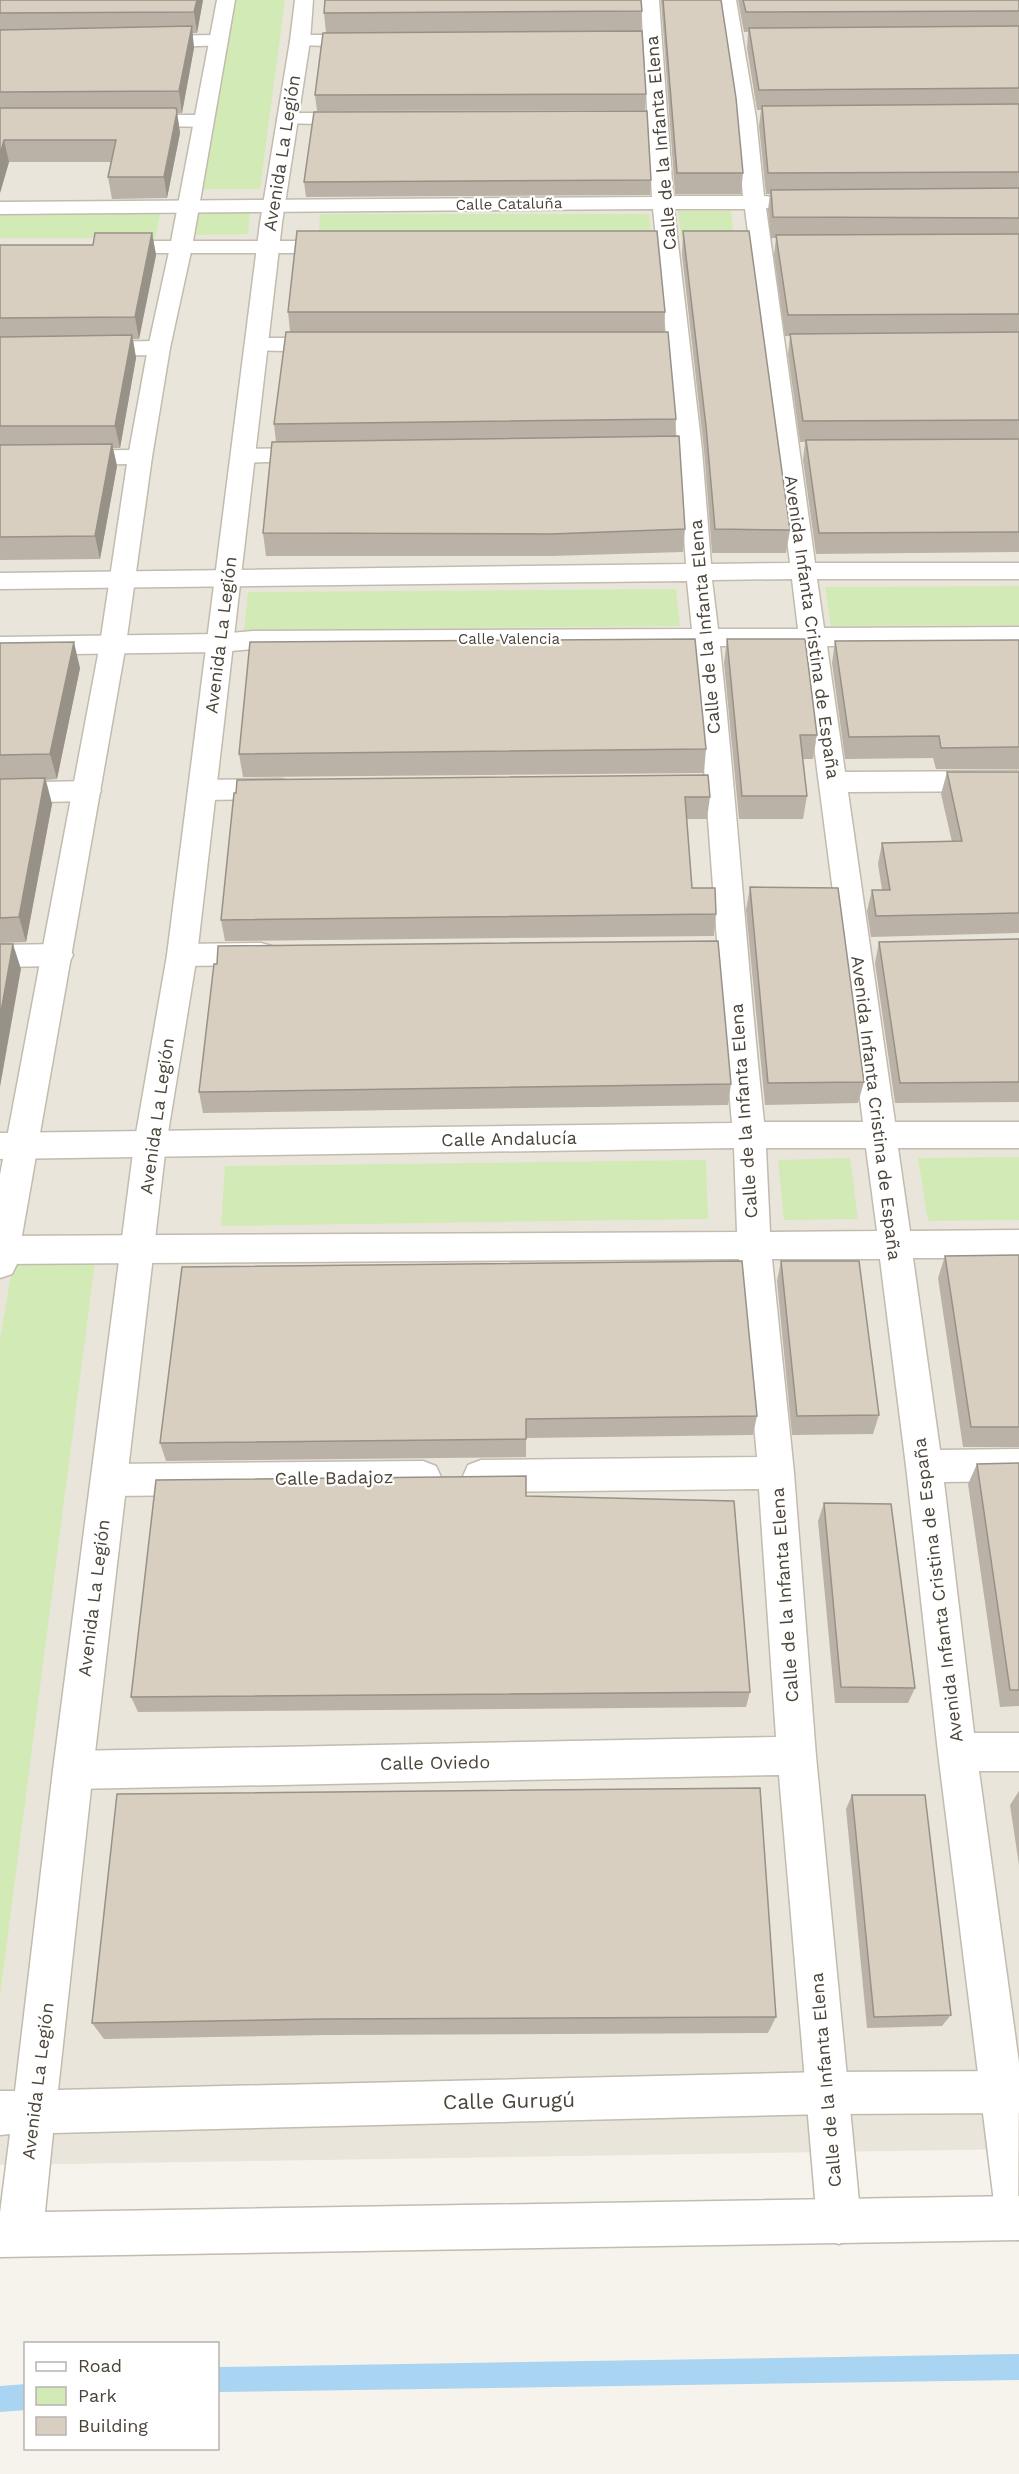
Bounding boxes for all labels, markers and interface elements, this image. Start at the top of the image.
street label: Calle de la Infanta Elena [641,35,680,251]
street label: Avenida La Legión [259,73,304,233]
street label: Calle Cataluña [456,194,563,214]
street label: Avenida Infanta Cristina de España [781,474,844,780]
street label: Calle de la Infanta Elena [685,519,724,735]
street label: Avenida La Legión [200,555,241,715]
street label: Calle Valencia [458,630,560,648]
street label: Avenida Infanta Cristina de España [847,955,906,1261]
street label: Calle de la Infanta Elena [726,1003,761,1219]
street label: Avenida La Legión [135,1036,178,1196]
street label: Calle Andalucía [441,1127,577,1150]
street label: Avenida Infanta Cristina de España [908,1437,967,1743]
street label: Calle Badajoz [275,1466,393,1489]
street label: Calle de la Infanta Elena [767,1487,802,1703]
street label: Avenida La Legión [73,1518,114,1678]
street label: Calle Oviedo [380,1751,490,1774]
street label: Calle de la Infanta Elena [806,1972,845,2188]
street label: Avenida La Legión [17,2001,58,2161]
street label: Calle Gurugú [443,2087,575,2114]
legend [24,2342,219,2450]
text: Road [78,2355,122,2376]
text: Park [78,2385,117,2406]
text: Building [78,2415,148,2436]

